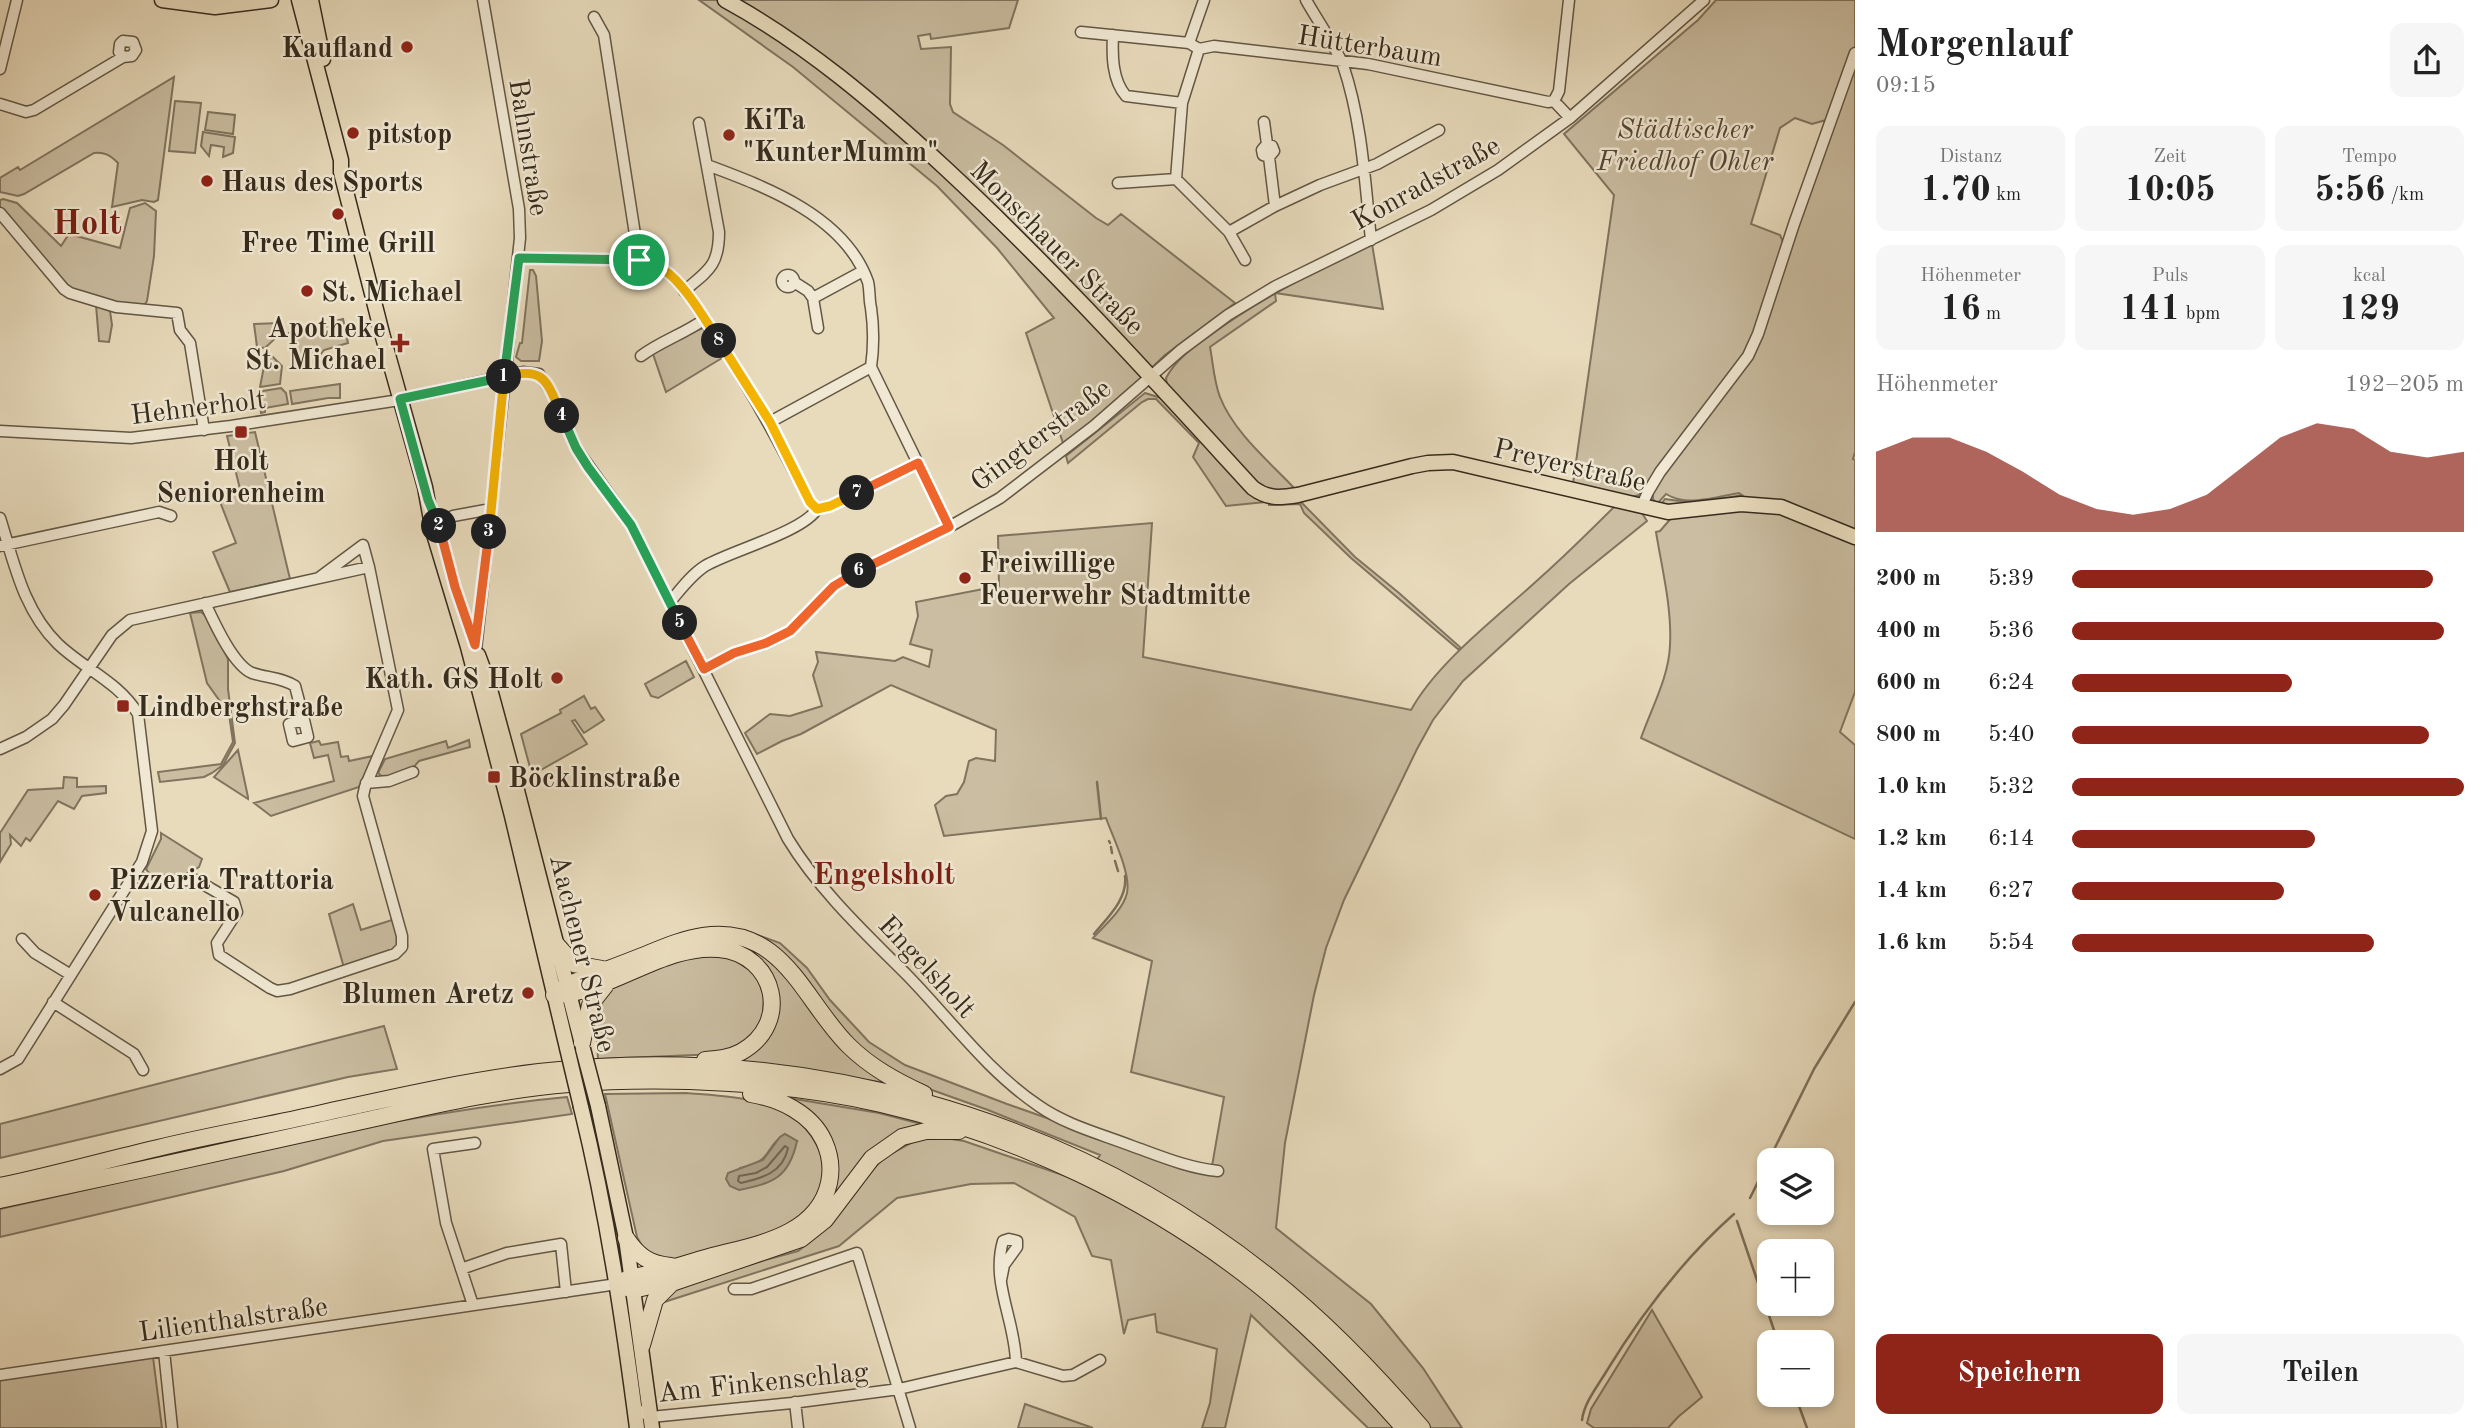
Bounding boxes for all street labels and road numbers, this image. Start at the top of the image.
street label: Hütterbaum [1295,23,1444,73]
street label: Bahnstraße [502,77,552,218]
street label: Konradstraße [1348,132,1505,237]
street label: Monschauer Straße [964,157,1148,341]
street label: Gingterstraße [967,375,1117,498]
street label: Hehnerholt [129,387,268,431]
street label: Preyerstraße [1490,436,1649,498]
street label: Aachener Straße [543,852,619,1056]
street label: Engelsholt [872,911,980,1025]
street label: Lilienthalstraße [137,1294,330,1348]
street label: Am Finkenschlag [657,1359,870,1409]

